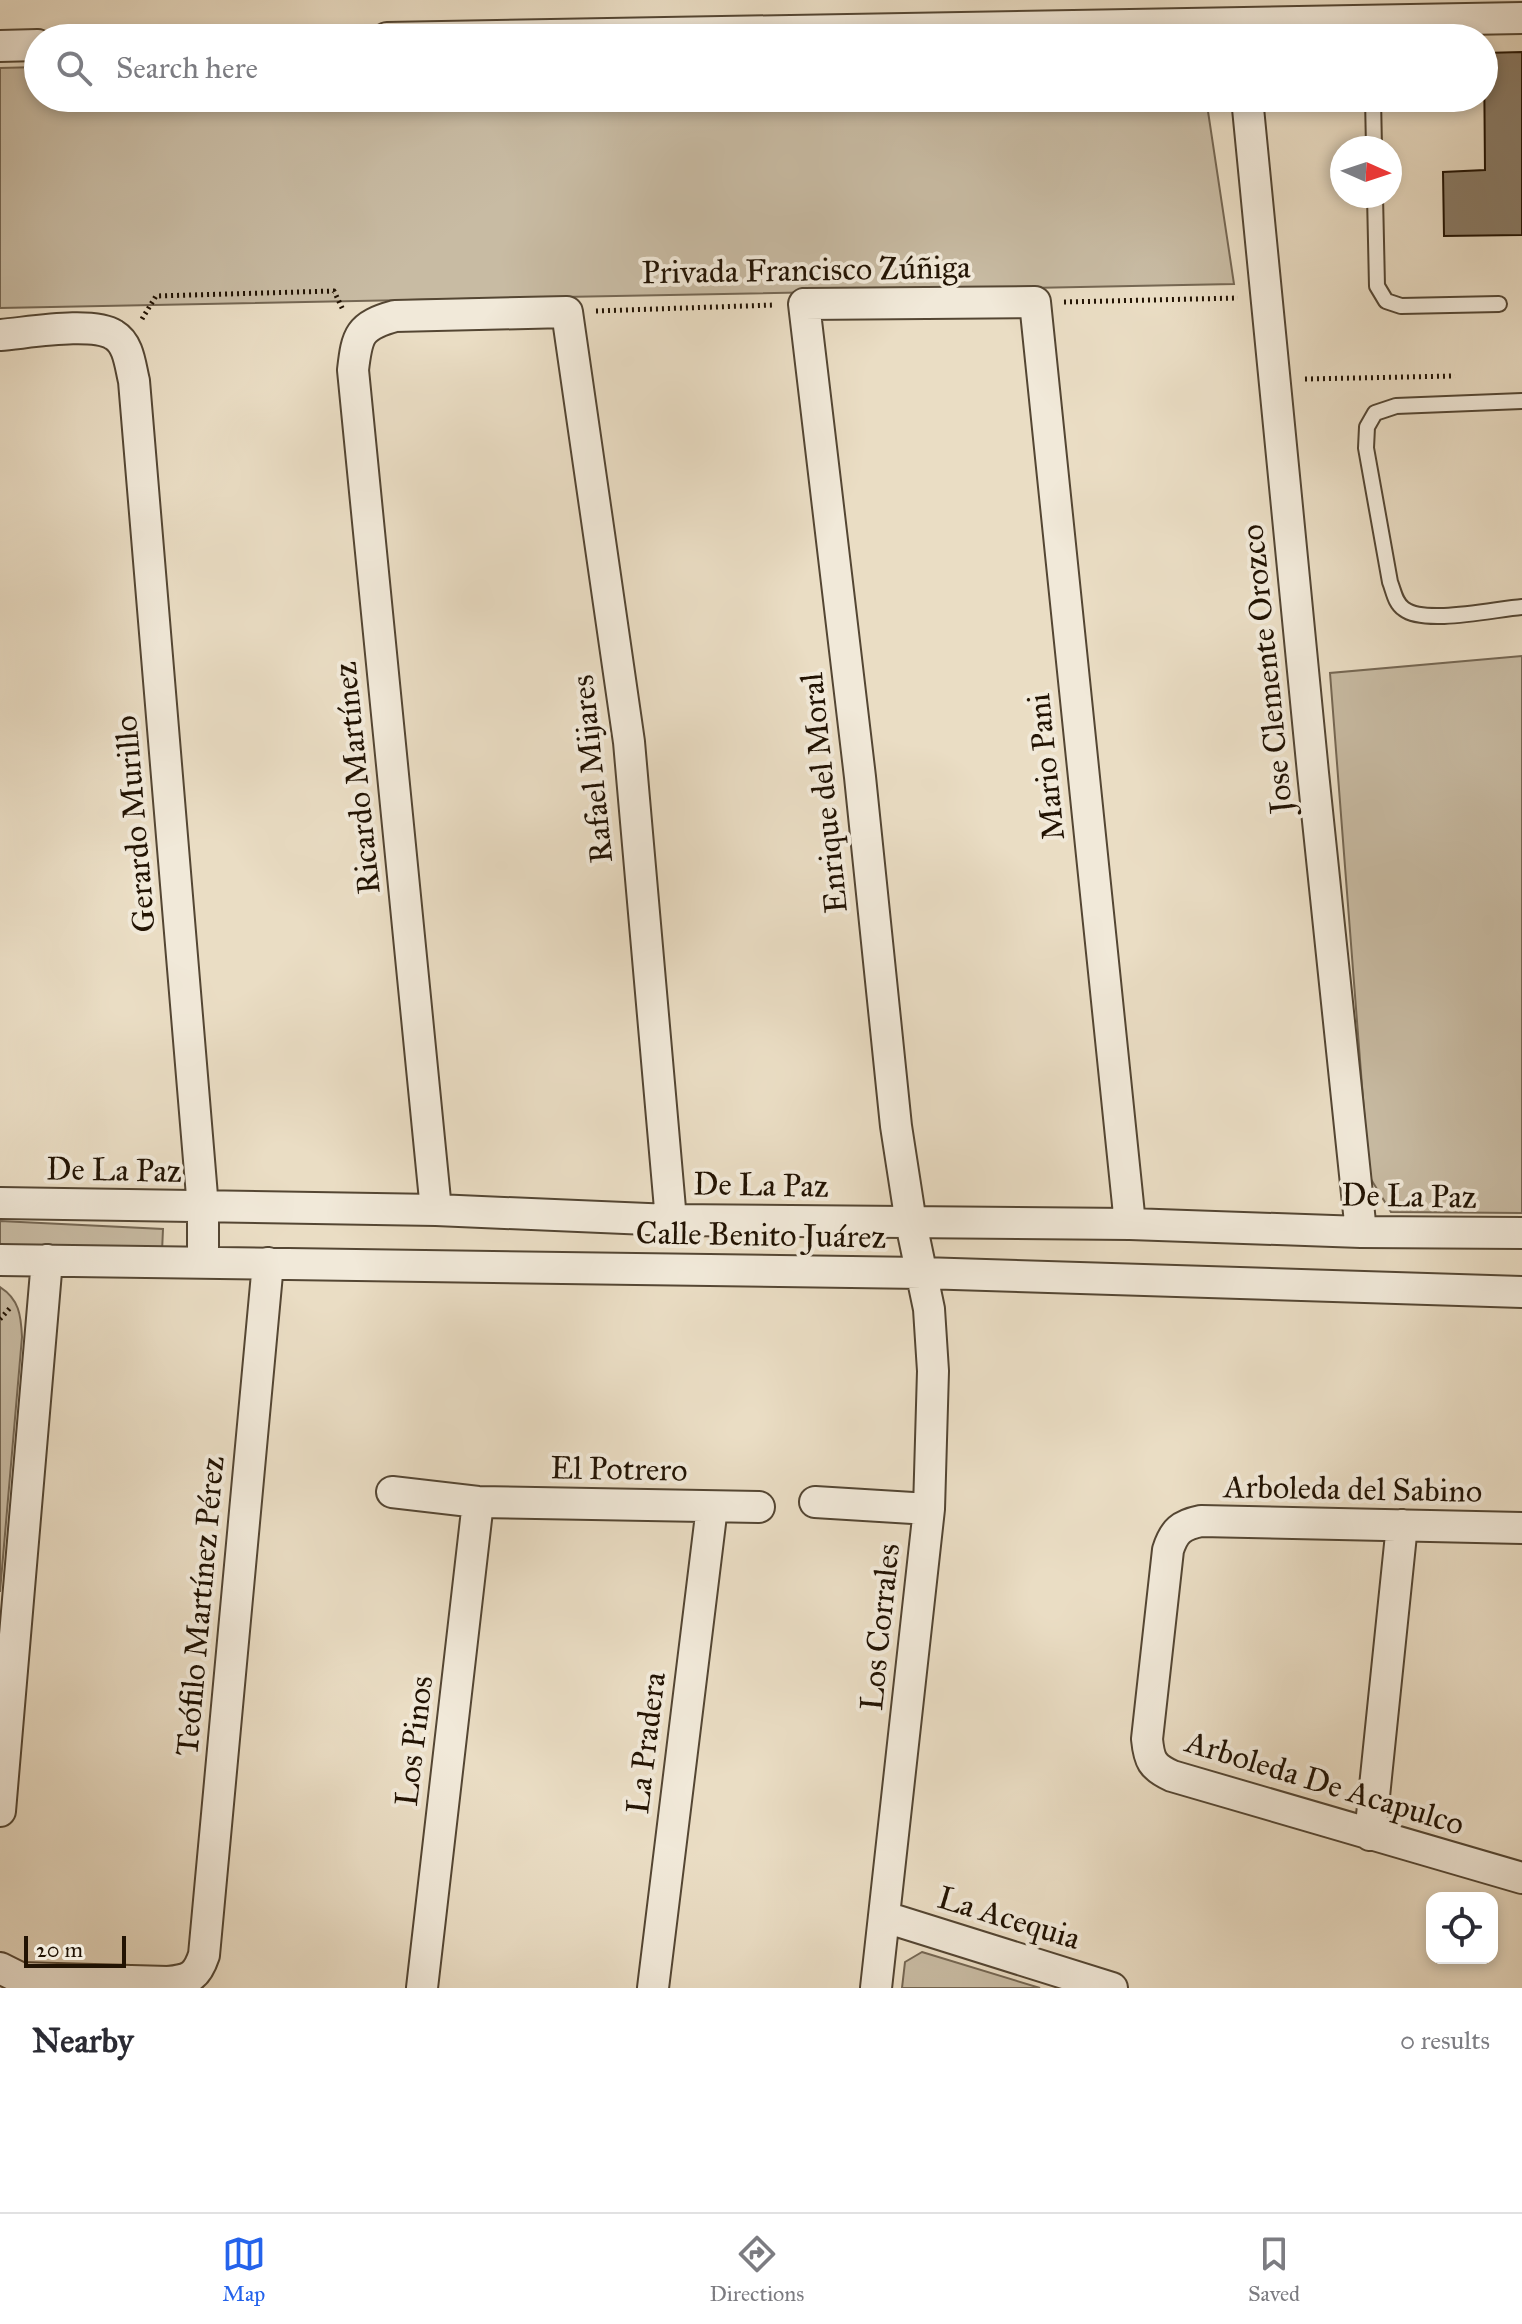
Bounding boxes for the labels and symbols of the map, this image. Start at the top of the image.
north arrow [1330,136,1402,208]
street label: Privada Francisco Zúñiga [641,248,971,292]
street label: Jose Clemente Orozco [1232,523,1302,818]
street label: Ricardo Martínez [325,660,389,896]
street label: Enrique del Moral [792,671,856,915]
street label: Rafael Mijares [563,673,621,865]
street label: Mario Pani [1019,691,1073,843]
street label: Gerardo Murillo [106,714,164,934]
street label: De La Paz [46,1149,182,1191]
street label: De La Paz [693,1164,829,1206]
street label: De La Paz [1341,1175,1477,1217]
street label: Calle Benito Juárez [635,1213,887,1257]
street label: El Potrero [550,1448,688,1490]
street label: Teófilo Martínez Pérez [167,1454,233,1758]
street label: Arboleda del Sabino [1221,1467,1483,1511]
street label: Los Corrales [852,1542,908,1712]
street label: La Pradera [618,1669,674,1816]
street label: Los Pinos [387,1674,441,1808]
street label: Arboleda De Acapulco [1179,1722,1469,1844]
street label: La Acequia [933,1878,1085,1958]
scale bar [24,1932,126,1968]

